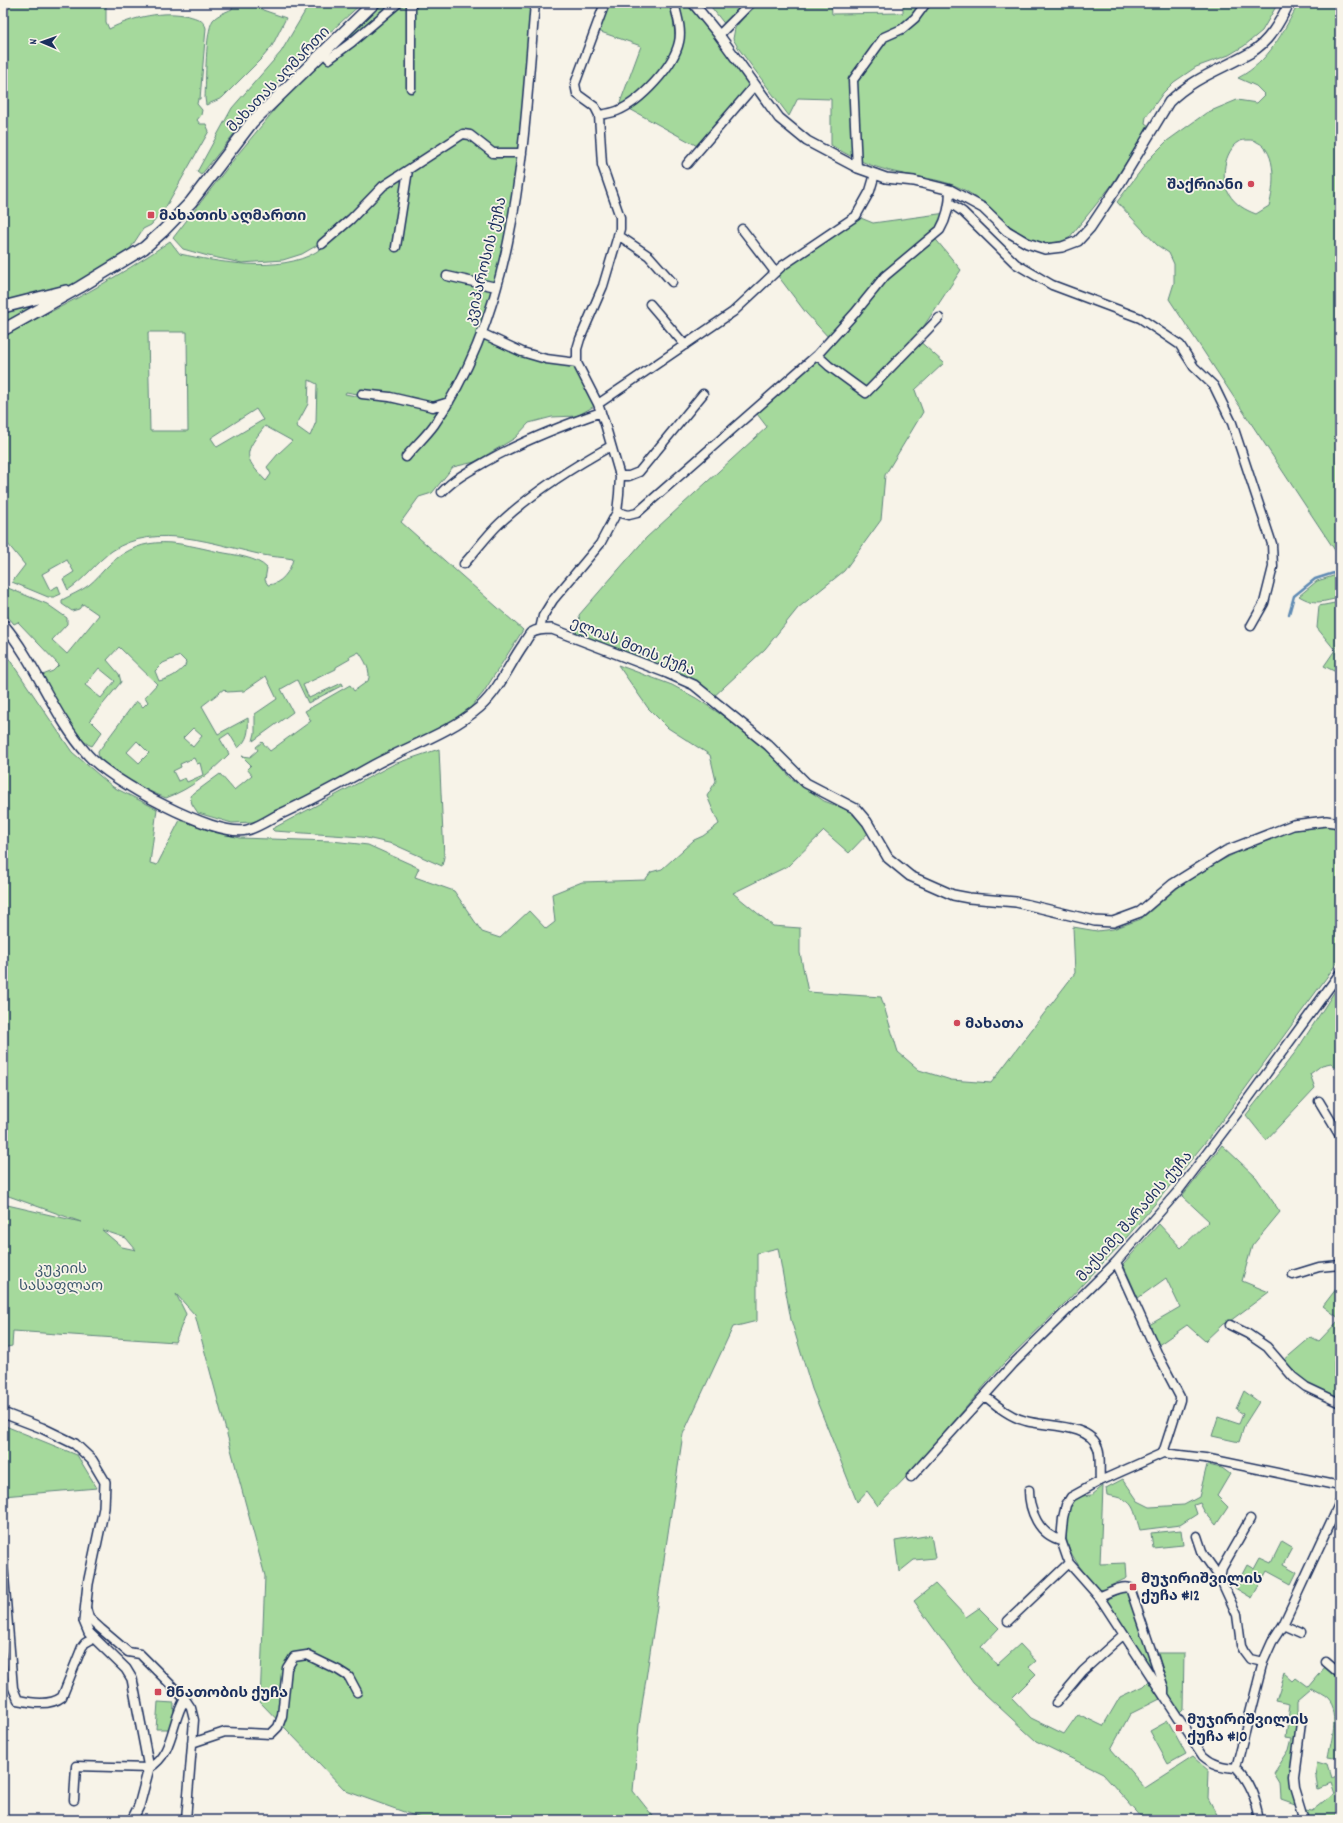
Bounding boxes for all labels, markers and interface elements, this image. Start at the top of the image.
north arrow [22,22,62,62]
street label: მახათას აღმართი [223,22,336,138]
text: N [26,38,42,45]
place label: შაქრიანი [1167,175,1243,197]
marker: შაქრიანი [1246,179,1256,189]
street label: კვიპაროსის ქუჩა [460,195,514,328]
place label: მახათის აღმართი [159,206,306,228]
marker: მახათის აღმართი [146,210,156,220]
street label: ელიას მთის ქუჩა [566,613,698,683]
place label: მახათა [965,1014,1024,1036]
marker: მახათა [952,1018,962,1028]
street label: მაქსიმე შარაძის ქუჩა [1072,1147,1199,1288]
park label: კუკიის სასაფლაო [19,1259,103,1298]
place label: მუჯირიშვილის ქუჩა #12 [1141,1569,1262,1608]
marker: მუჯირიშვილის ქუჩა #12 [1128,1582,1138,1592]
place label: მნათობის ქუჩა [166,1683,288,1705]
marker: მნათობის ქუჩა [153,1687,163,1697]
place label: მუჯირიშვილის ქუჩა #10 [1187,1710,1308,1749]
marker: მუჯირიშვილის ქუჩა #10 [1174,1723,1184,1733]

